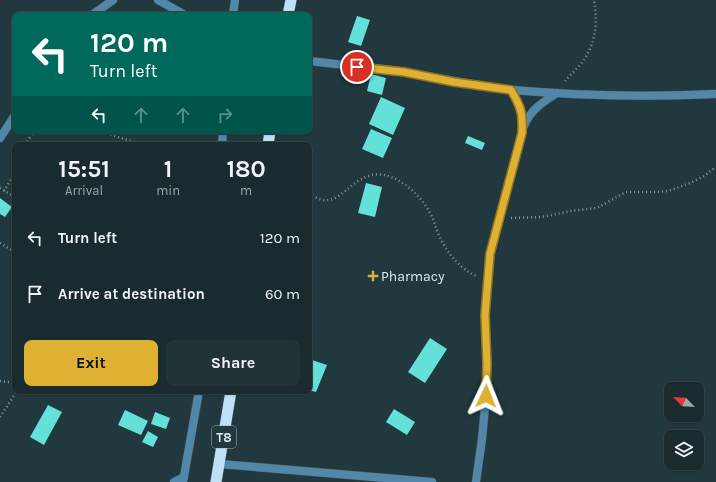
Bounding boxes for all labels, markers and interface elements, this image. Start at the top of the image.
text: 120 m [90,26,168,59]
icon: left [24,28,76,80]
pin [340,50,374,84]
icon: arrive [346,56,368,78]
text: Turn left [90,60,158,82]
icon: left [88,104,110,126]
icon: ahead [130,104,152,126]
icon: ahead [172,104,194,126]
icon: right [214,104,236,126]
text: 15:51 [58,155,110,183]
text: 1 [164,155,172,183]
text: 180 [226,155,266,183]
text: Arrival [65,183,103,198]
text: min [156,183,180,198]
text: m [240,183,252,198]
icon: left [24,227,46,249]
text: Turn left [58,229,117,247]
text: 120 m [260,229,300,247]
place label: Pharmacy [381,268,445,285]
marker: Pharmacy [368,271,378,281]
icon: arrive [24,283,46,305]
text: Arrive at destination [58,285,205,303]
text: 60 m [265,285,300,303]
button: Exit [24,340,158,386]
button: Share [166,340,300,386]
position arrow [465,375,507,417]
north arrow [664,382,704,422]
map controls [664,382,704,470]
road number: T8 [212,426,236,448]
button: layers [664,430,704,470]

